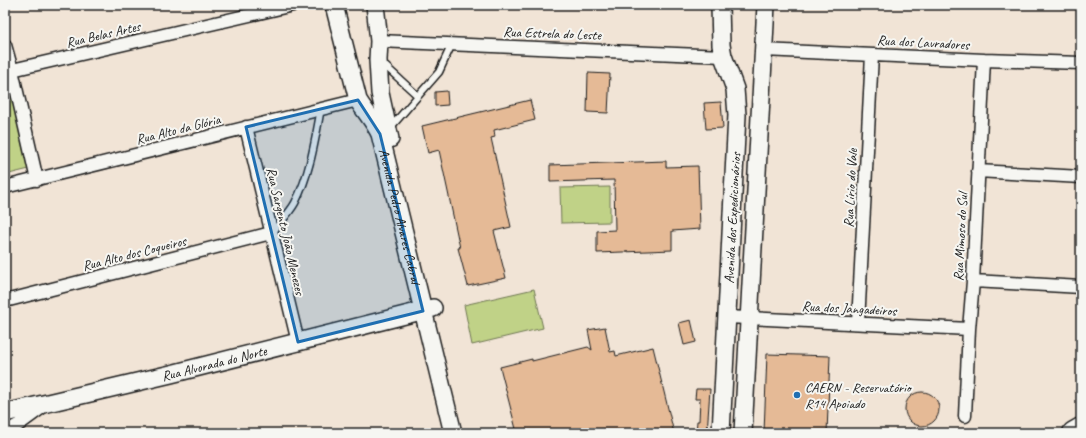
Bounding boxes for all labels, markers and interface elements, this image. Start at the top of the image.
street label: Rua Belas Artes [64,17,143,51]
street label: Rua Estrela do Leste [503,23,603,44]
street label: Rua dos Lavradores [877,32,971,53]
street label: Rua Alto da Glória [134,110,223,148]
street label: Avenida Pedro Alvares Cabral [375,147,425,288]
street label: Rua Lírio do Vale [840,147,861,228]
street label: Avenida dos Expedicionários [721,151,744,284]
street label: Rua Sargento João Menezes [263,166,309,298]
street label: Rua Mimoso do Sul [950,190,971,282]
street label: Rua Alto dos Coqueiros [81,232,189,275]
street label: Rua dos Jangadeiros [801,298,898,320]
street label: Rua Alvorada do Norte [160,342,270,385]
place label: CAERN - Reservatório R14 Apoiado [805,379,913,412]
marker: CAERN - Reservatório R14 Apoiado [792,390,802,400]

